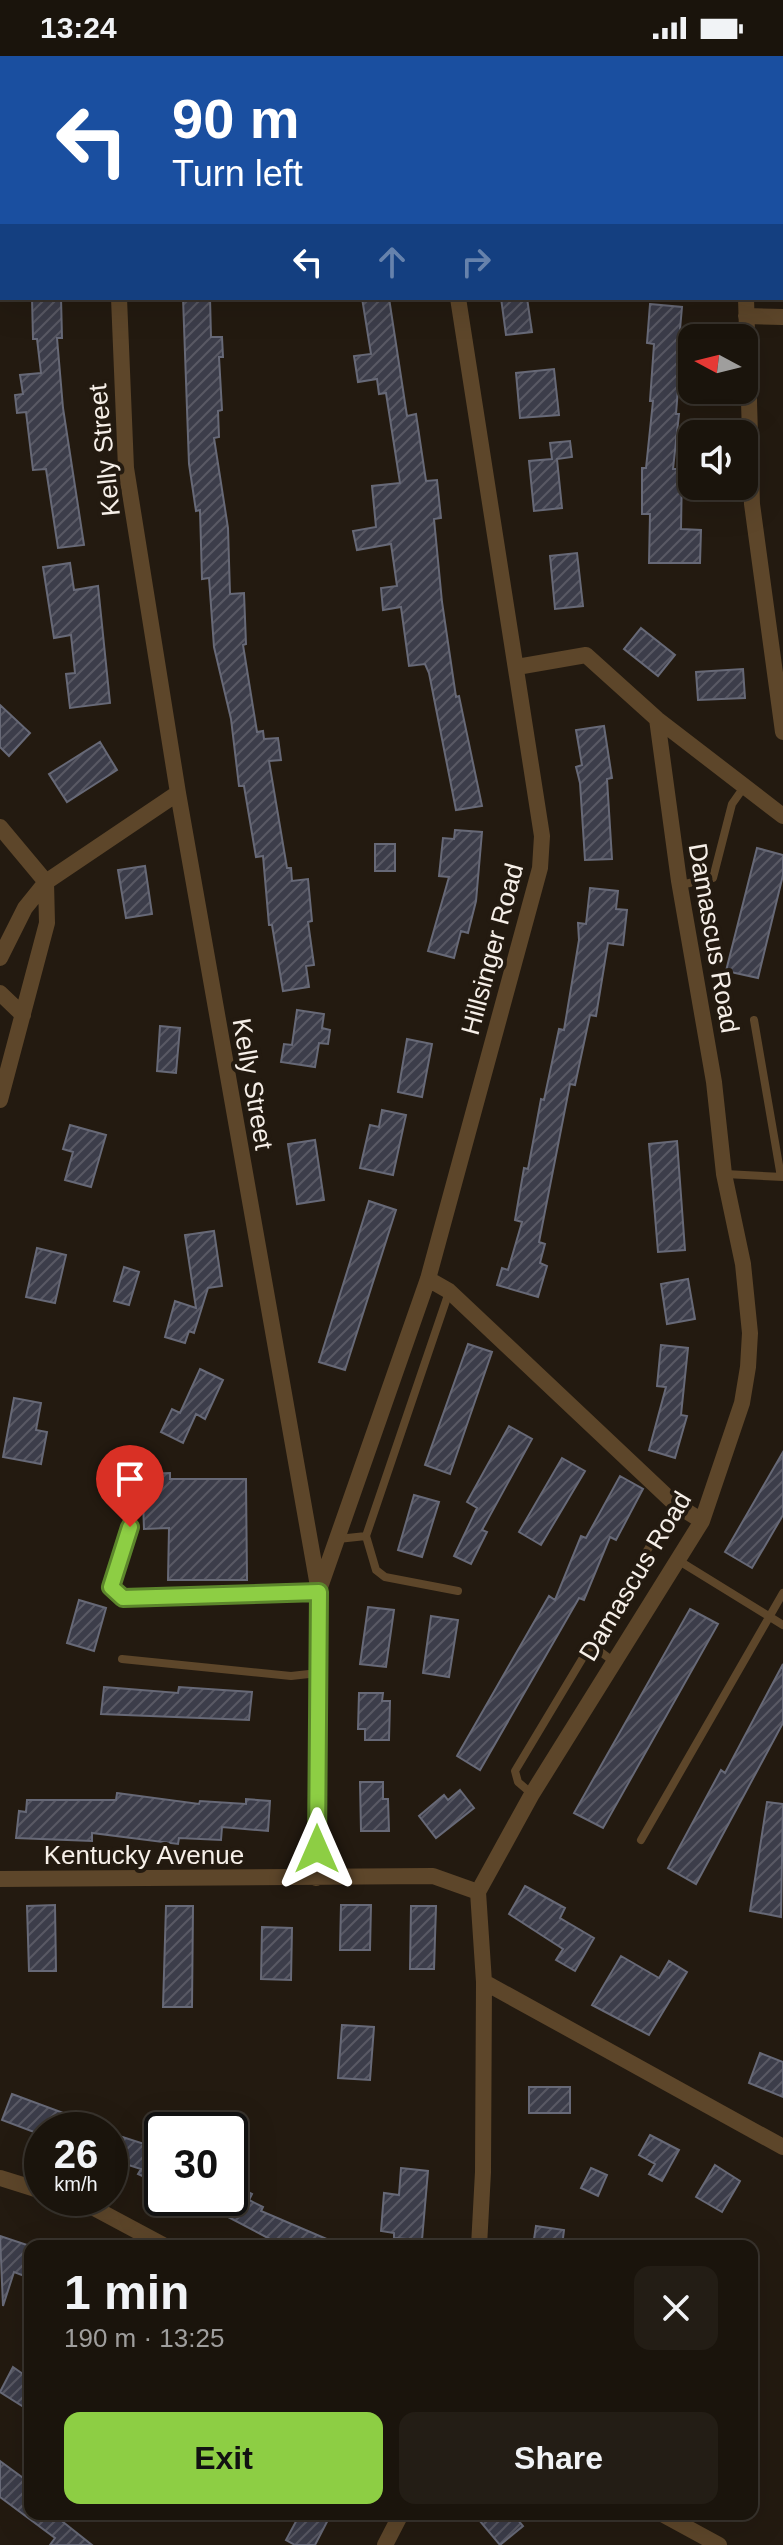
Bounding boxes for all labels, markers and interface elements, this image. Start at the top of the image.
text: 13:24 [40,11,117,44]
text: 90 m [172,87,300,150]
icon: left [40,88,144,192]
text: Turn left [172,153,303,194]
icon: left [286,240,330,284]
icon: ahead [370,240,414,284]
icon: right [454,240,498,284]
north arrow [678,324,758,404]
map controls [678,324,758,500]
street label: Kelly Street [82,382,126,518]
button: sound [678,420,758,500]
street label: Damascus Road [683,841,745,1035]
street label: Hillsinger Road [455,860,529,1038]
street label: Kelly Street [227,1016,279,1153]
pin [96,1445,164,1527]
icon: arrive [108,1457,152,1501]
street label: Damascus Road [573,1486,697,1666]
position arrow [275,1807,359,1891]
street label: Kentucky Avenue [44,1840,244,1870]
speed limit sign: 30 [144,2112,248,2216]
text: 26 [54,2132,98,2176]
text: km/h [54,2173,98,2195]
text: 1 min [64,2266,189,2319]
button: close [634,2266,718,2350]
text: 190 m · 13:25 [64,2323,224,2353]
button: Exit [64,2412,383,2504]
button: Share [399,2412,718,2504]

